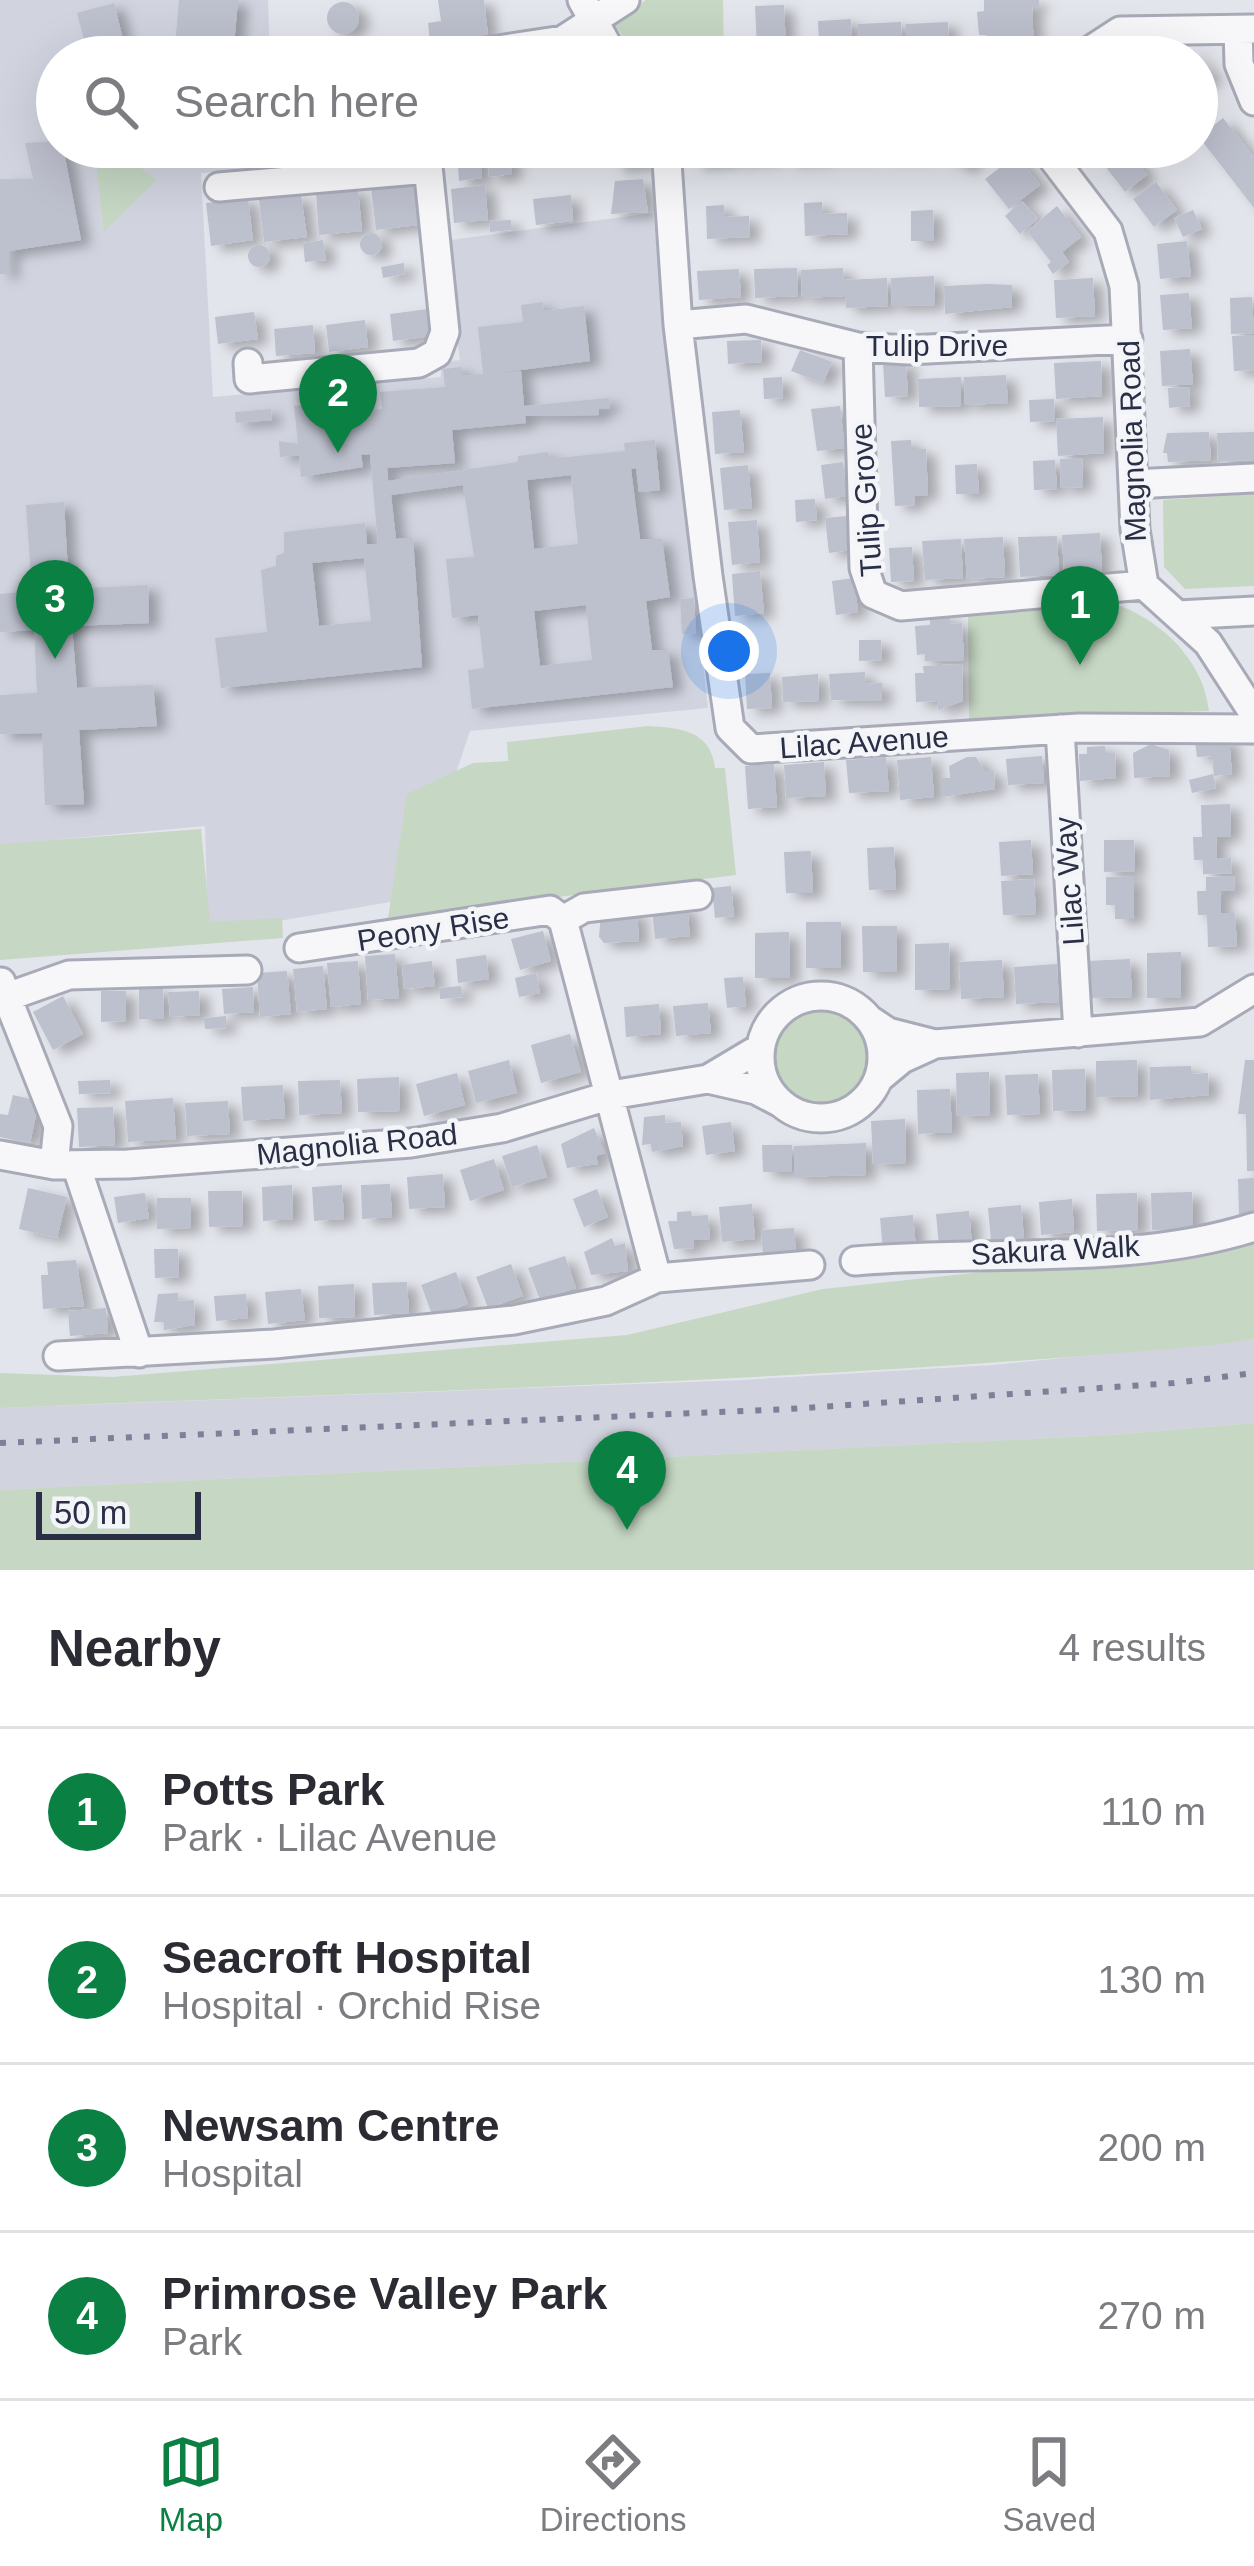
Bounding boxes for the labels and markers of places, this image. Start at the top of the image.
pin: 2 [299,354,377,453]
pin: 3 [16,560,94,659]
pin: 1 [1041,566,1119,665]
pin: 4 [588,1431,666,1530]

